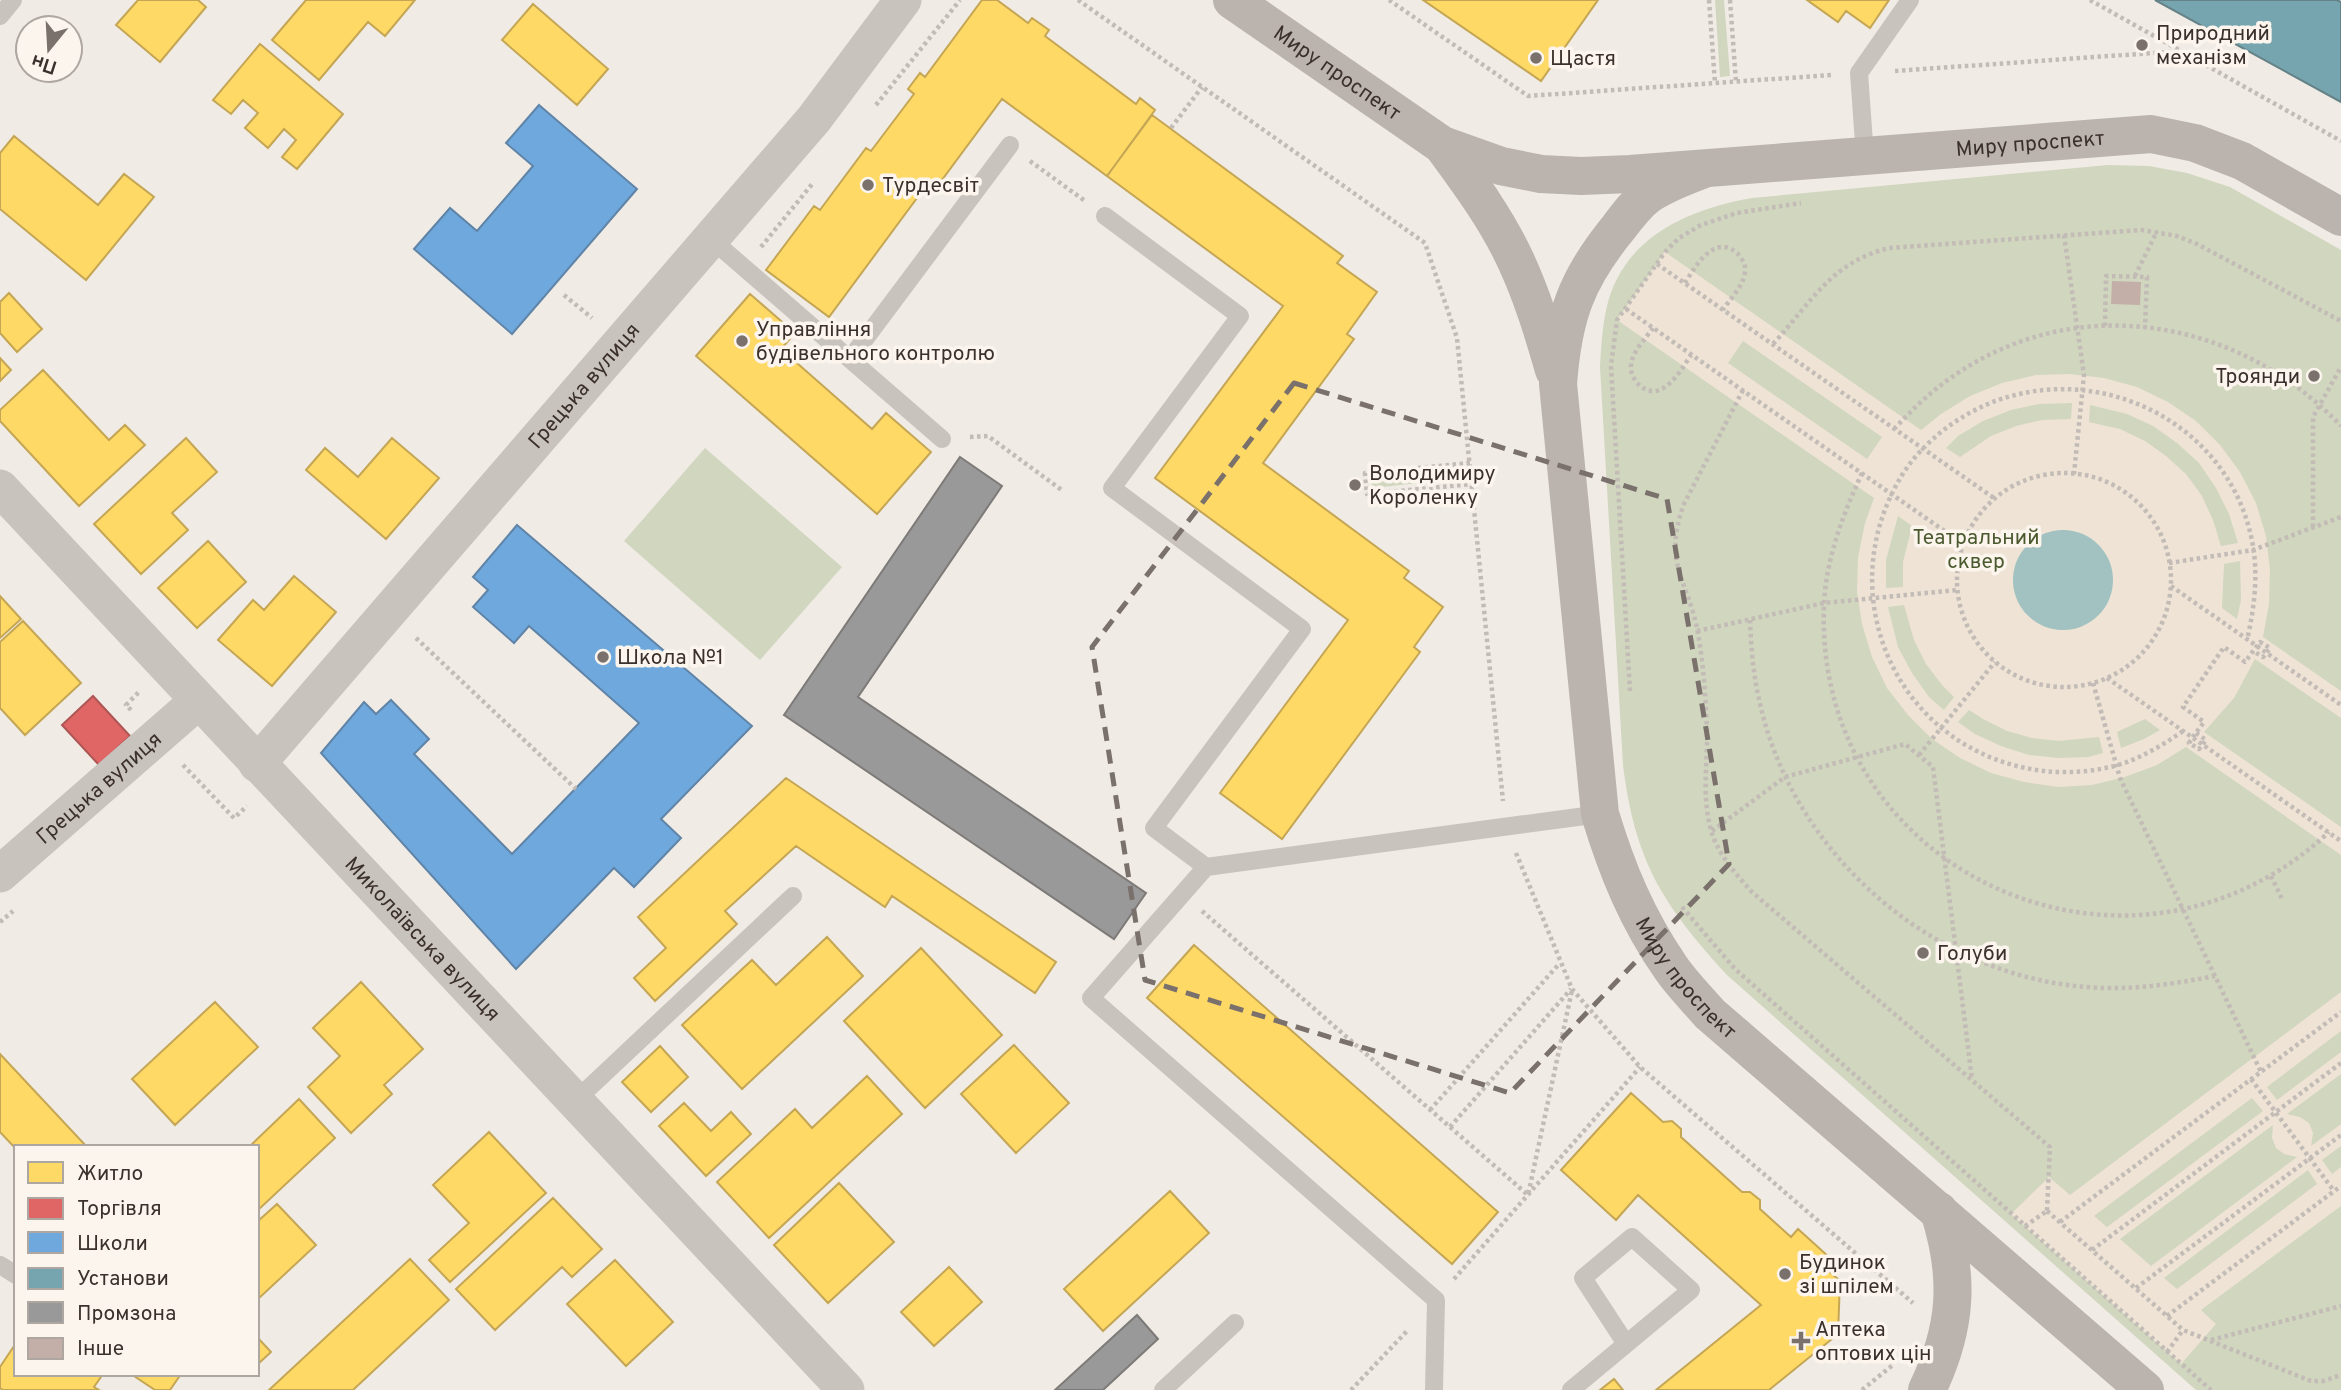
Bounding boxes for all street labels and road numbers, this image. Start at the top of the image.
street label: Миру проспект [1267,20,1406,127]
street label: Миру проспект [1955,126,2106,164]
street label: Грецька вулиця [523,318,647,455]
street label: Грецька вулиця [31,727,168,851]
street label: Миколаївська вулиця [338,852,505,1028]
street label: Миру проспект [1628,913,1741,1046]

